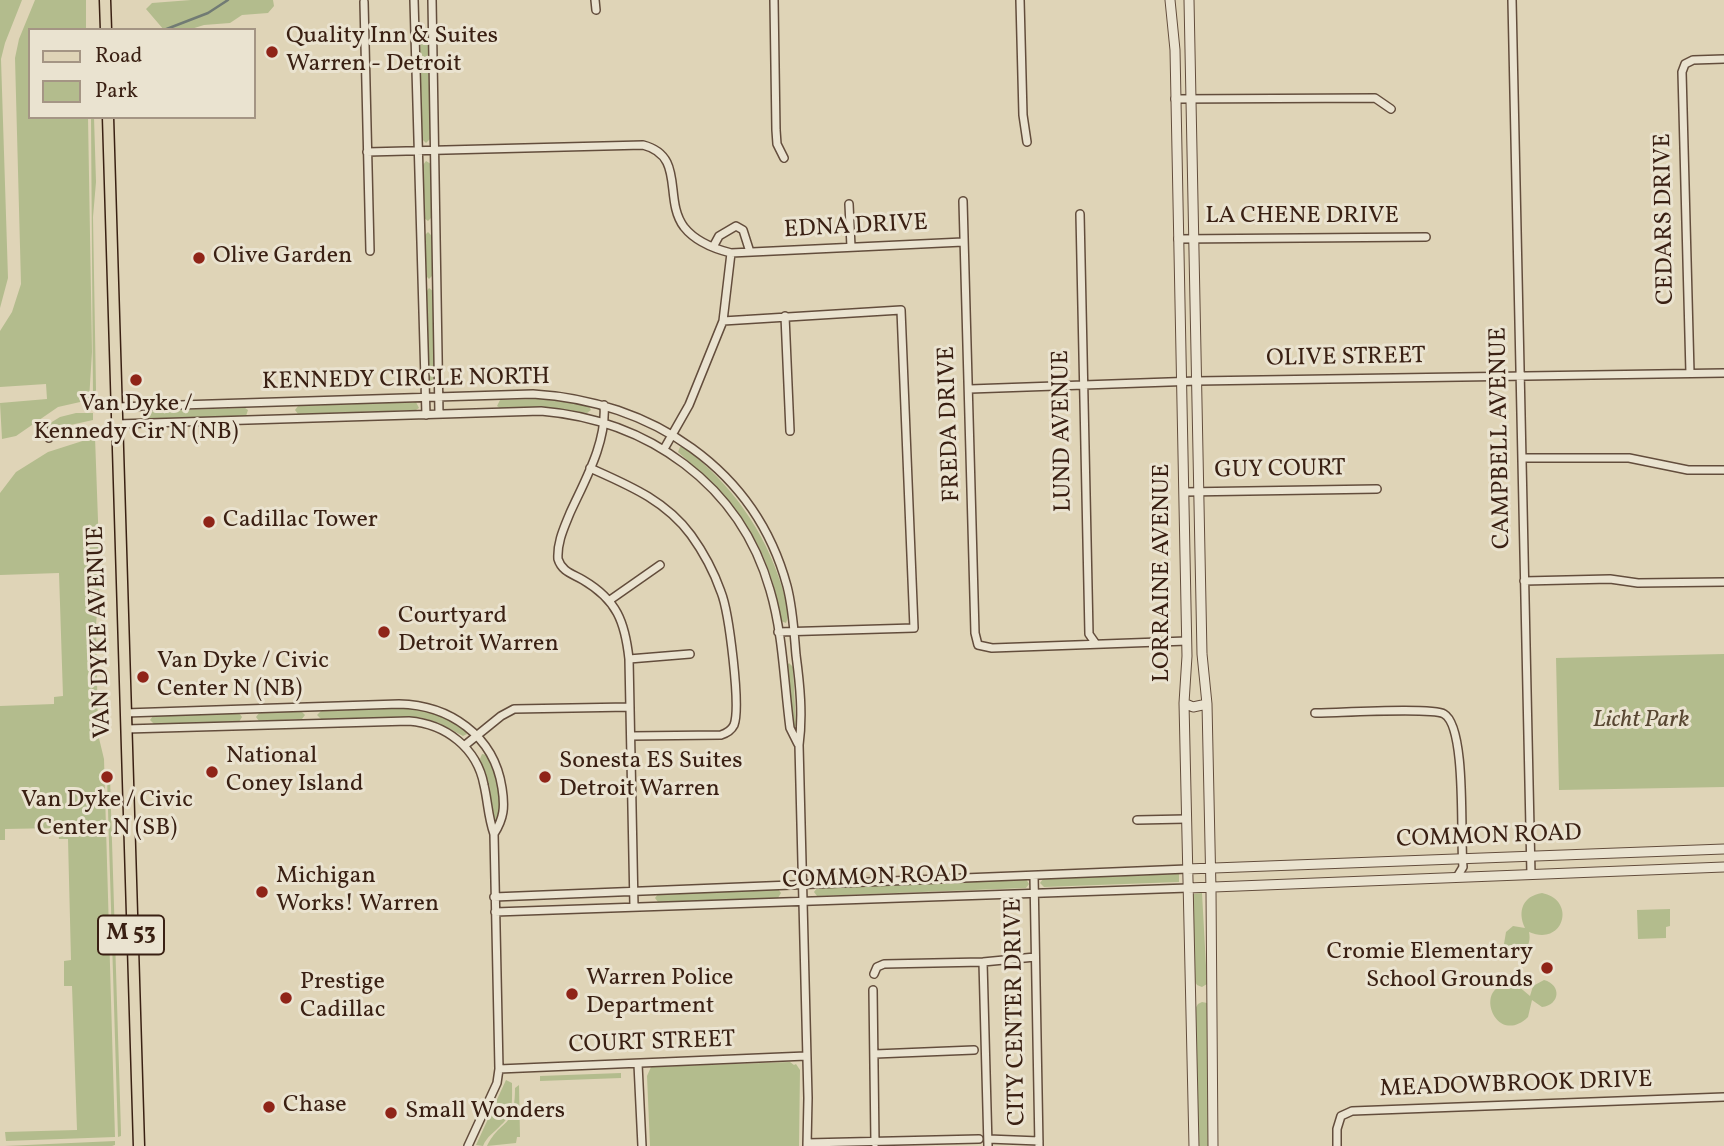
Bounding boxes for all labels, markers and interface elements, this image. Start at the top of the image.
place label: Quality Inn & Suites Warren - Detroit [286,24,498,80]
legend [28,28,256,119]
text: Road [95,42,142,71]
marker: Quality Inn & Suites Warren - Detroit [264,44,280,60]
text: Park [95,77,138,106]
street label: CEDARS DRIVE [1650,133,1682,305]
street label: LA CHENE DRIVE [1205,204,1399,232]
street label: EDNA DRIVE [783,210,929,246]
place label: Olive Garden [213,244,352,272]
marker: Olive Garden [191,250,207,266]
street label: CAMPBELL AVENUE [1486,327,1518,549]
street label: OLIVE STREET [1266,343,1426,375]
street label: FREDA DRIVE [934,345,968,503]
street label: LUND AVENUE [1048,350,1080,512]
street label: KENNEDY CIRCLE NORTH [262,364,550,398]
marker: Van Dyke / Kennedy Cir N (NB) [128,372,144,388]
place label: Van Dyke / Kennedy Cir N (NB) [33,392,239,448]
street label: GUY COURT [1214,455,1346,487]
street label: LORRAINE AVENUE [1150,464,1178,682]
place label: Cadillac Tower [223,508,378,536]
marker: Cadillac Tower [201,514,217,530]
street label: VAN DYKE AVENUE [83,525,119,739]
place label: Courtyard Detroit Warren [398,604,559,660]
marker: Courtyard Detroit Warren [376,624,392,640]
place label: Van Dyke / Civic Center N (NB) [157,649,329,705]
marker: Van Dyke / Civic Center N (NB) [135,669,151,685]
park label: Licht Park [1593,708,1689,736]
place label: National Coney Island [226,744,363,800]
place label: Sonesta ES Suites Detroit Warren [559,749,742,805]
marker: National Coney Island [204,764,220,780]
marker: Van Dyke / Civic Center N (SB) [99,769,115,785]
marker: Sonesta ES Suites Detroit Warren [537,769,553,785]
place label: Van Dyke / Civic Center N (SB) [21,788,193,844]
street label: COMMON ROAD [1396,820,1582,856]
street label: COMMON ROAD [782,861,968,897]
place label: Michigan Works! Warren [276,864,439,920]
marker: Michigan Works! Warren [254,884,270,900]
street label: CITY CENTER DRIVE [1001,898,1033,1126]
road number: M 53 [98,916,164,954]
place label: Cromie Elementary School Grounds [1327,940,1533,996]
marker: Cromie Elementary School Grounds [1539,960,1555,976]
place label: Warren Police Department [586,966,733,1022]
place label: Prestige Cadillac [300,970,385,1026]
marker: Warren Police Department [564,986,580,1002]
marker: Prestige Cadillac [278,990,294,1006]
street label: COURT STREET [568,1027,736,1061]
street label: MEADOWBROOK DRIVE [1379,1067,1653,1105]
place label: Chase [283,1093,347,1121]
marker: Chase [261,1099,277,1115]
place label: Small Wonders [405,1099,565,1127]
marker: Small Wonders [383,1105,399,1121]

